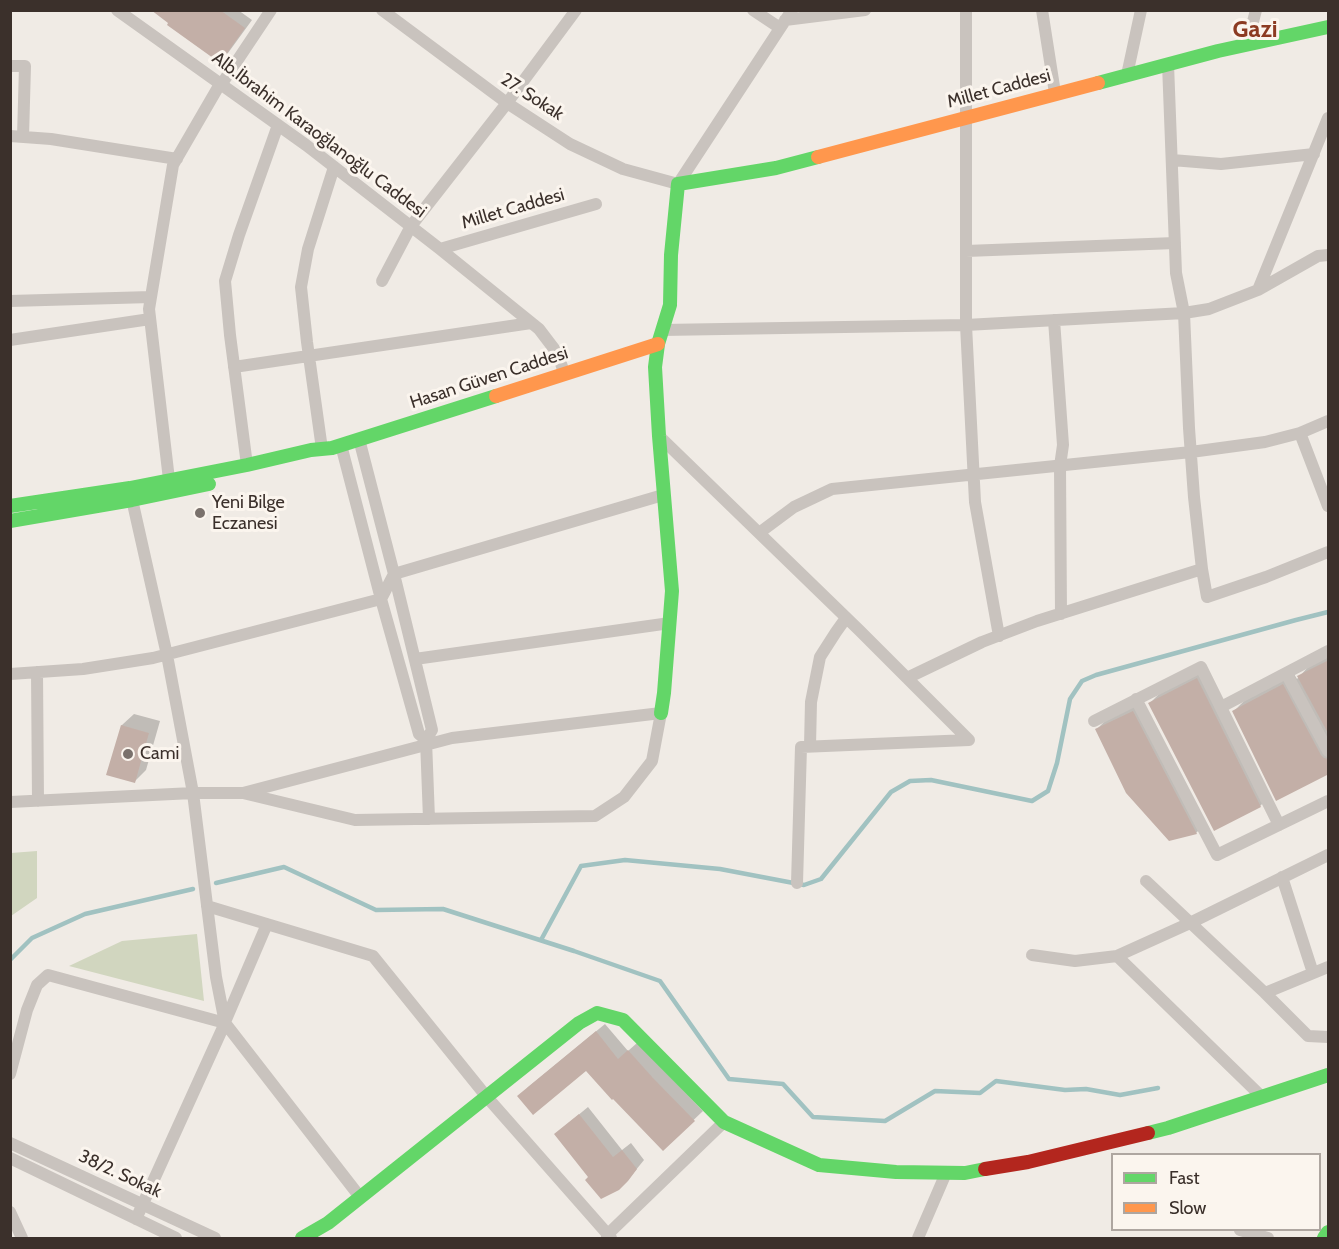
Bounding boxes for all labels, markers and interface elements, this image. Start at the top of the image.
district label: Gazi [1233,16,1277,44]
street label: Alb.İbrahim Karaoğlanoğlu Caddesi [208,47,430,223]
street label: Millet Caddesi [945,65,1053,113]
street label: 27. Sokak [496,69,568,125]
street label: Millet Caddesi [459,184,567,234]
street label: Hasan Güven Caddesi [407,342,571,414]
place label: Yeni Bilge Eczanesi [212,492,285,534]
marker: Yeni Bilge Eczanesi [193,506,207,520]
place label: Cami [140,743,179,765]
marker: Cami [121,747,135,761]
street label: 38/2. Sokak [75,1145,165,1203]
legend [1111,1153,1321,1231]
text: Fast [1169,1167,1200,1189]
text: Slow [1169,1197,1206,1219]

